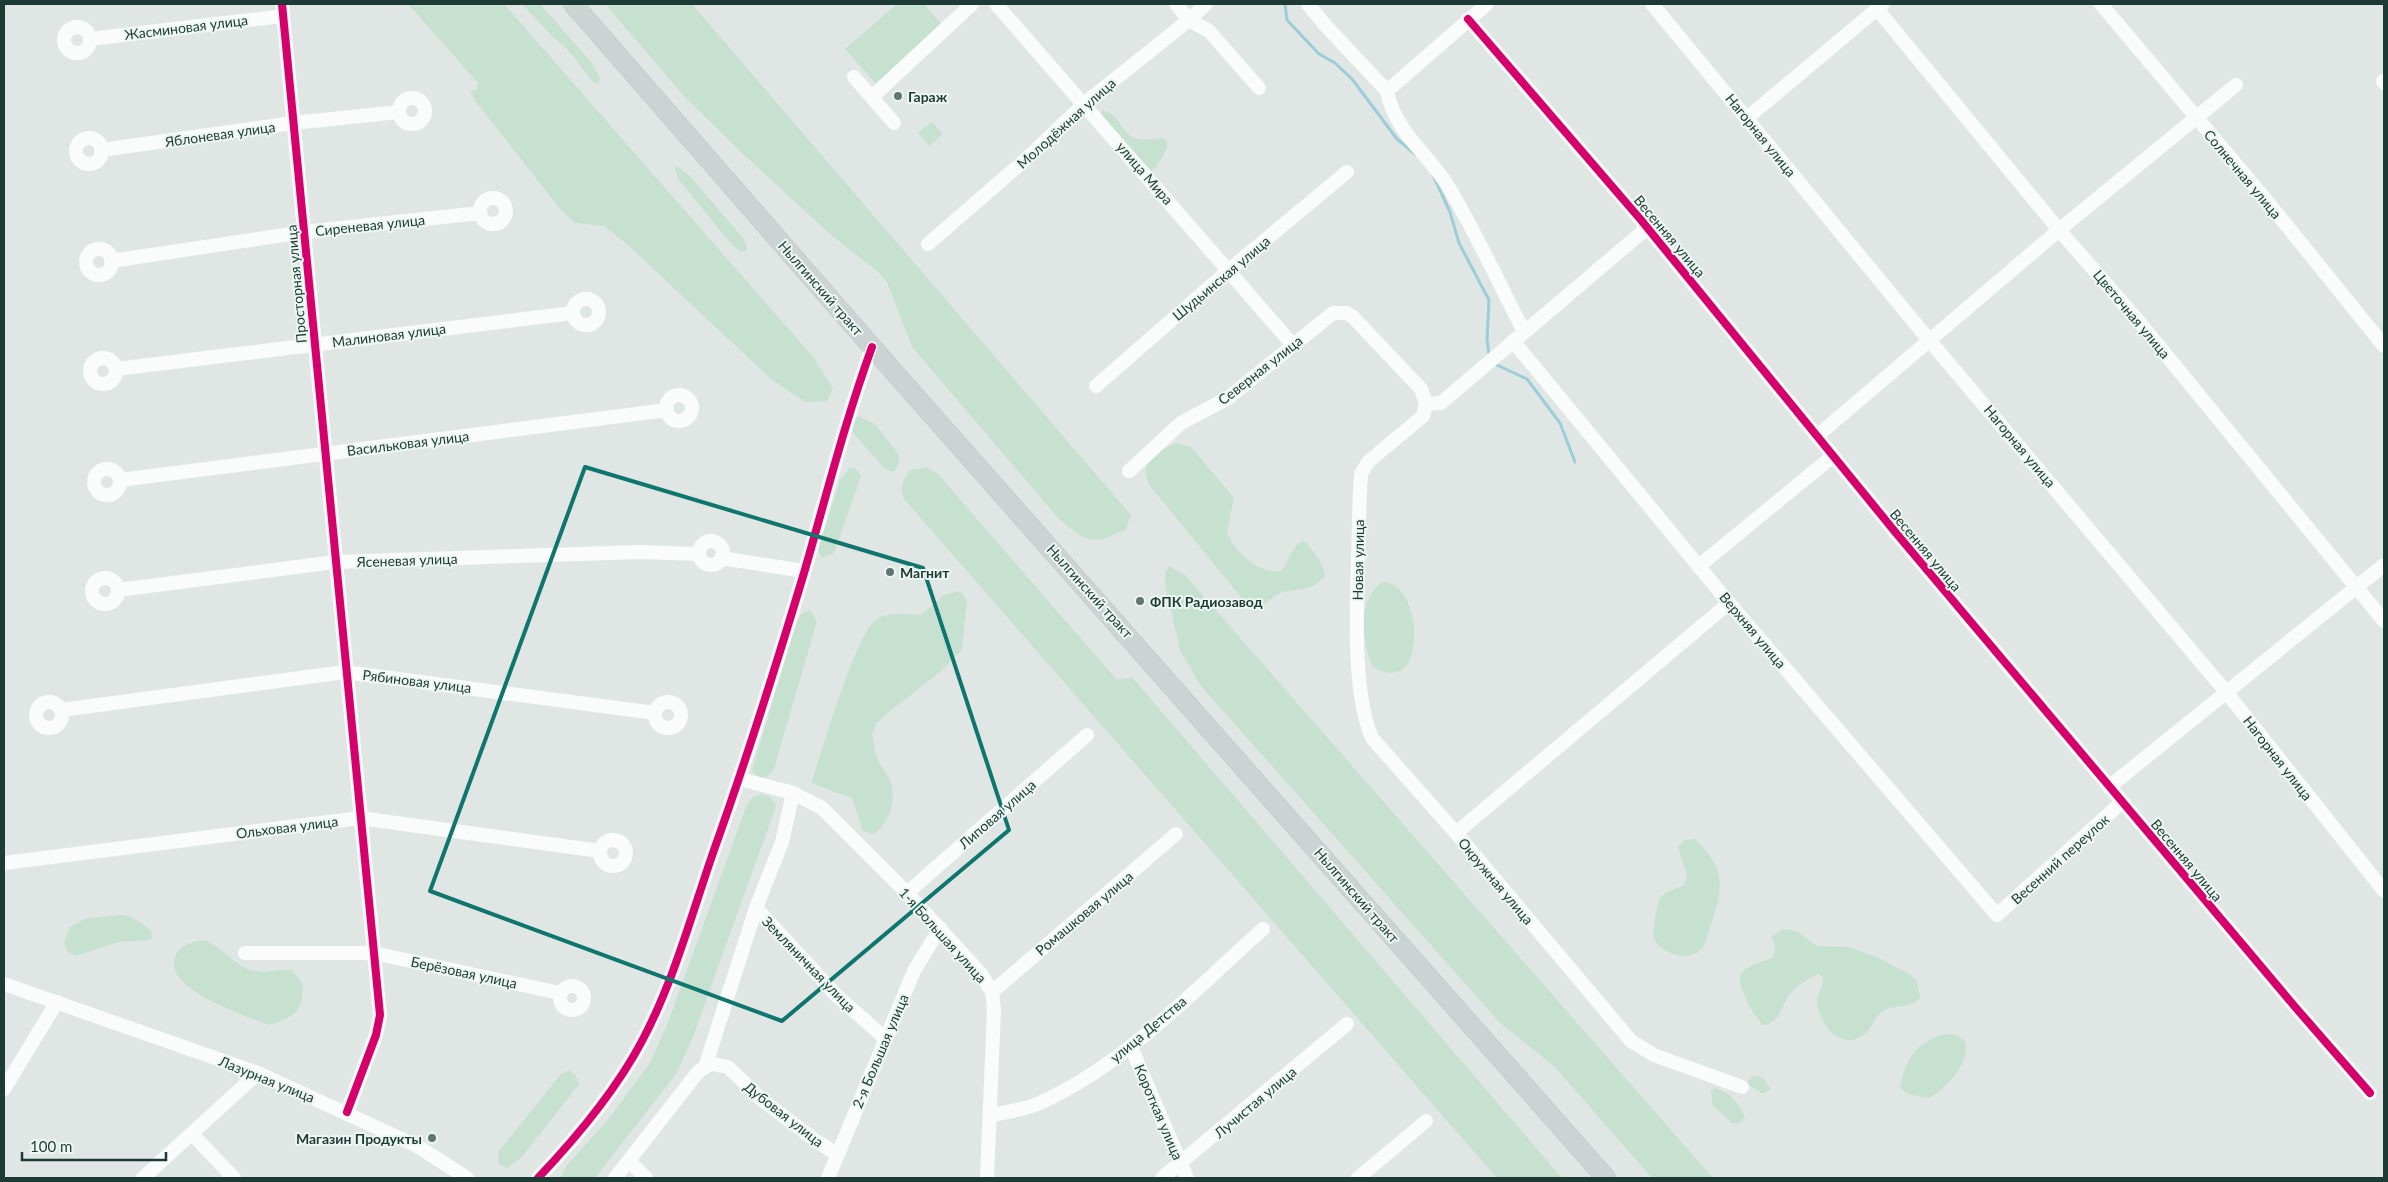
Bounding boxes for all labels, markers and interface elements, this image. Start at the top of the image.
street label: Жасминовая улица [123,11,249,43]
street label: Молодёжная улица [1013,74,1119,172]
place label: Гараж [908,88,948,105]
marker: Гараж [892,90,904,102]
street label: Нагорная улица [1722,90,1800,180]
street label: Яблоневая улица [163,118,276,150]
street label: Солнечная улица [2201,126,2285,222]
street label: улица Мира [1113,138,1177,208]
street label: Весенняя улица [1631,192,1709,280]
street label: Сиреневая улица [314,211,426,239]
street label: Просторная улица [282,224,310,344]
street label: Шудьинская улица [1169,232,1273,324]
street label: Нылгинский тракт [775,237,867,339]
street label: Цветочная улица [2090,266,2174,362]
street label: Малиновая улица [331,320,447,350]
street label: Северная улица [1214,332,1306,408]
street label: Нагорная улица [1981,401,2059,491]
street label: Васильковая улица [346,427,470,459]
street label: Весенняя улица [1887,506,1965,594]
street label: Новая улица [1349,519,1367,601]
street label: Нылгинский тракт [1043,541,1137,641]
street label: Ясеневая улица [355,550,458,570]
place label: Магнит [900,564,950,581]
marker: Магнит [884,566,896,578]
street label: Верхняя улица [1716,588,1790,672]
place label: ФПК Радиозавод [1150,593,1263,610]
marker: ФПК Радиозавод [1134,595,1146,607]
street label: Рябиновая улица [362,666,472,696]
street label: Нагорная улица [2240,712,2316,804]
street label: Липовая улица [954,776,1039,853]
street label: Весенний переулок [2007,810,2113,907]
street label: Ольховая улица [235,812,339,842]
street label: Весенняя улица [2148,816,2226,904]
street label: Окружная улица [1455,834,1537,928]
street label: Нылгинский тракт [1311,844,1403,946]
street label: Ромашковая улица [1032,867,1136,959]
street label: 1-я Большая улица [896,884,990,986]
street label: Земляничная улица [759,912,859,1016]
street label: Берёзовая улица [409,952,519,992]
street label: 2-я Большая улица [848,991,912,1111]
street label: улица Детства [1106,992,1190,1066]
street label: Лазурная улица [216,1052,317,1106]
street label: Короткая улица [1131,1062,1187,1162]
street label: Лучистая улица [1210,1063,1300,1142]
street label: Дубовая улица [741,1078,827,1150]
scale bar [22,1130,166,1162]
place label: Магазин Продукты [296,1130,422,1147]
marker: Магазин Продукты [426,1132,438,1144]
text: 100 m [30,1137,72,1155]

